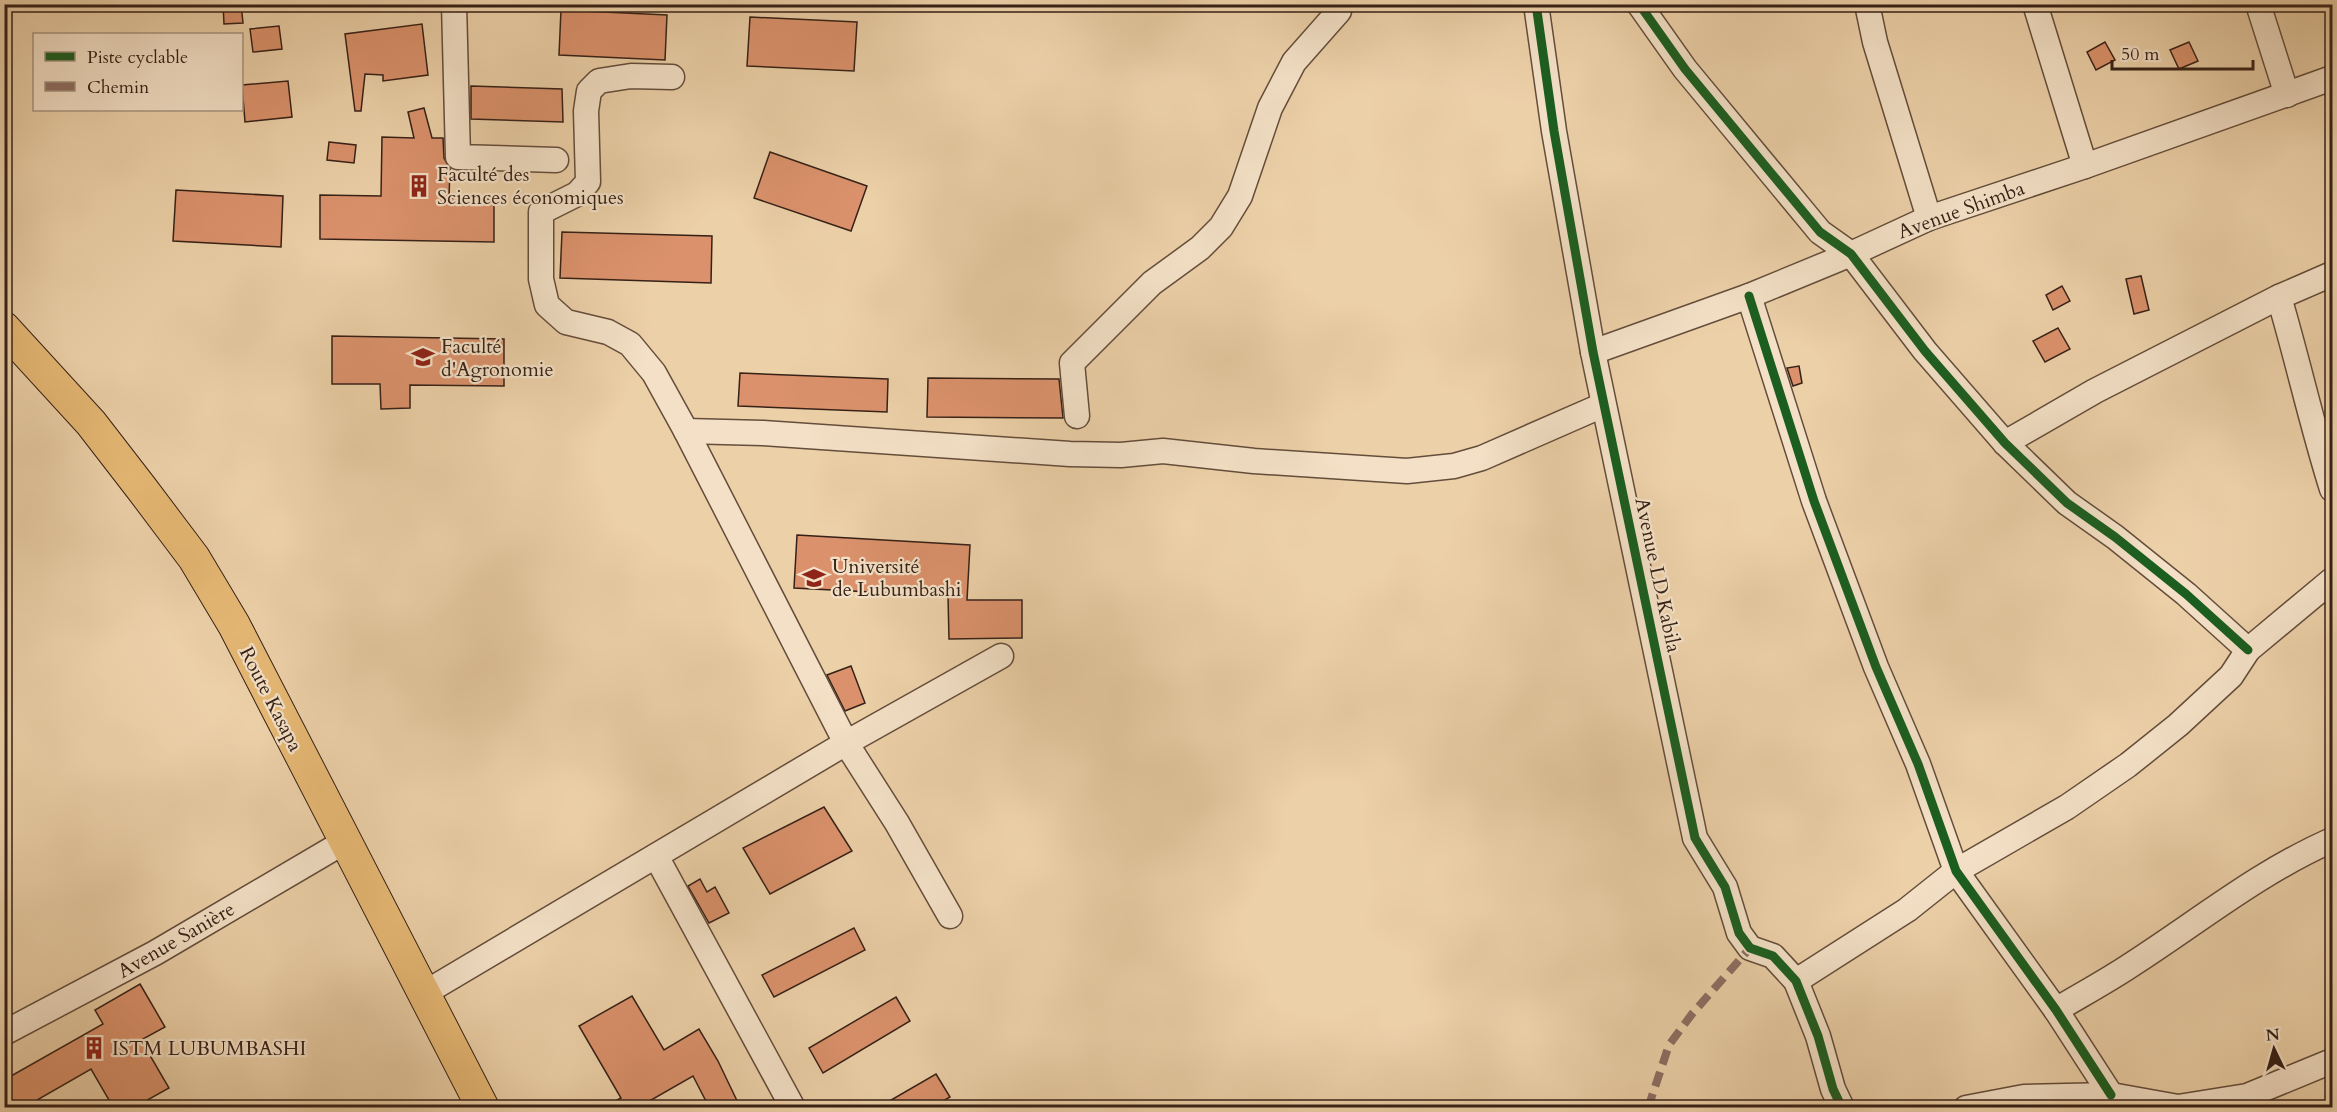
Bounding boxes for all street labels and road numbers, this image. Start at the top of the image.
street label: Avenue Shimba [1894,174,2029,245]
street label: Avenue LD Kabila [1628,495,1688,655]
street label: Route Kasapa [233,642,309,756]
street label: Avenue Sanière [112,895,240,985]

